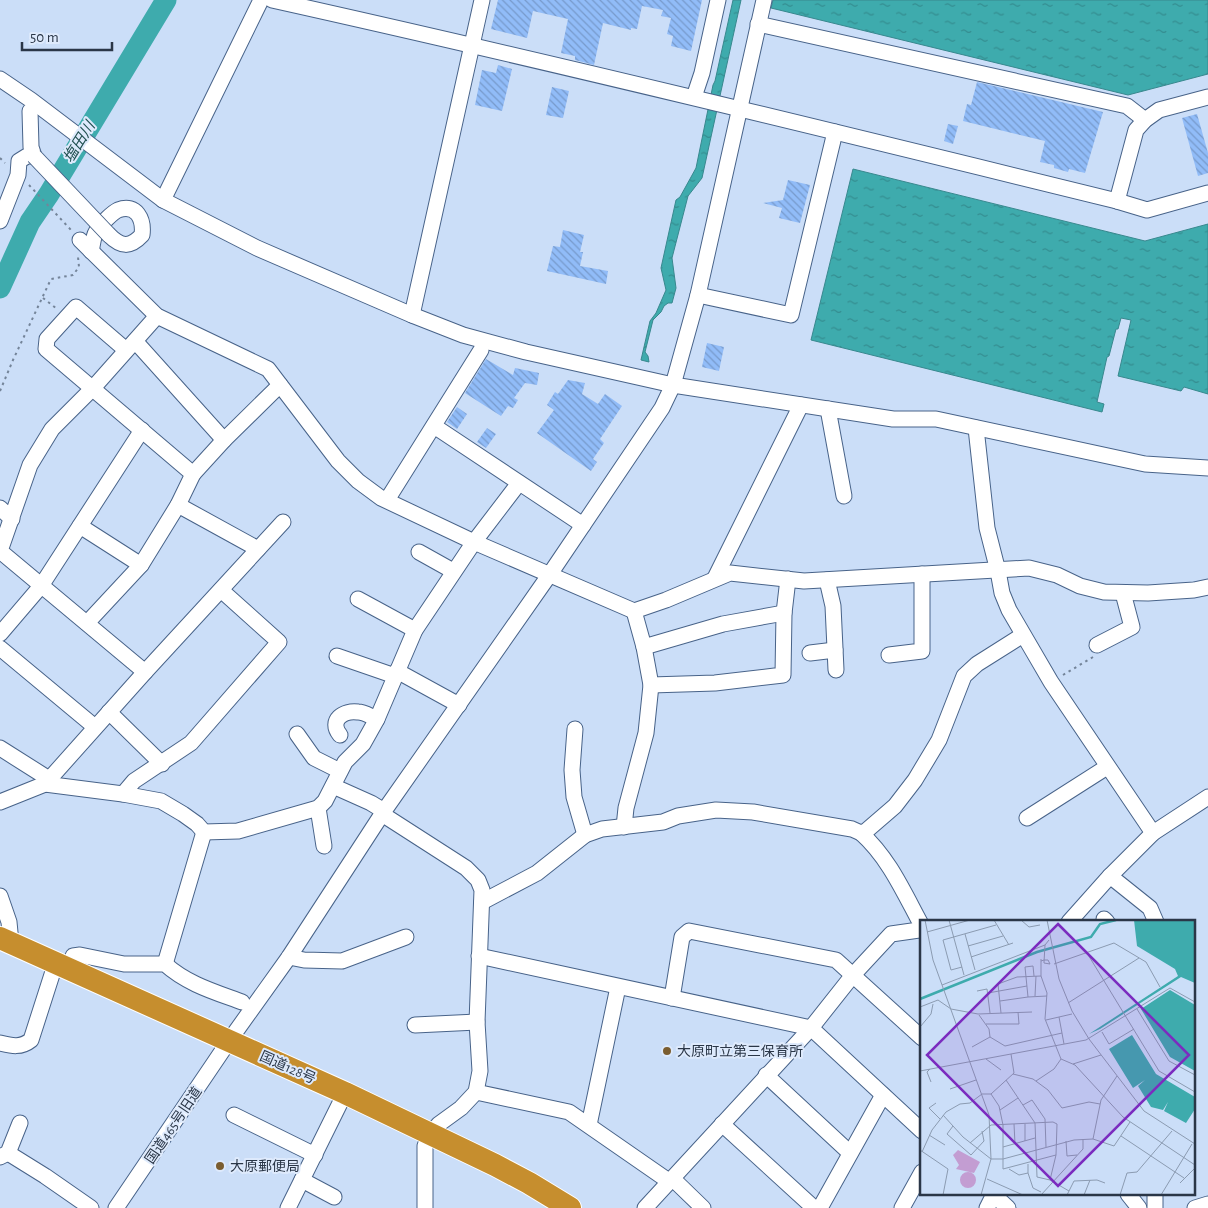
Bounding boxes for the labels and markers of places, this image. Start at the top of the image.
place label: 大原町立第三保育所 [677,1043,803,1059]
marker: 大原町立第三保育所 [661,1045,673,1057]
place label: 大原郵便局 [230,1159,300,1174]
marker: 大原郵便局 [214,1160,226,1172]

